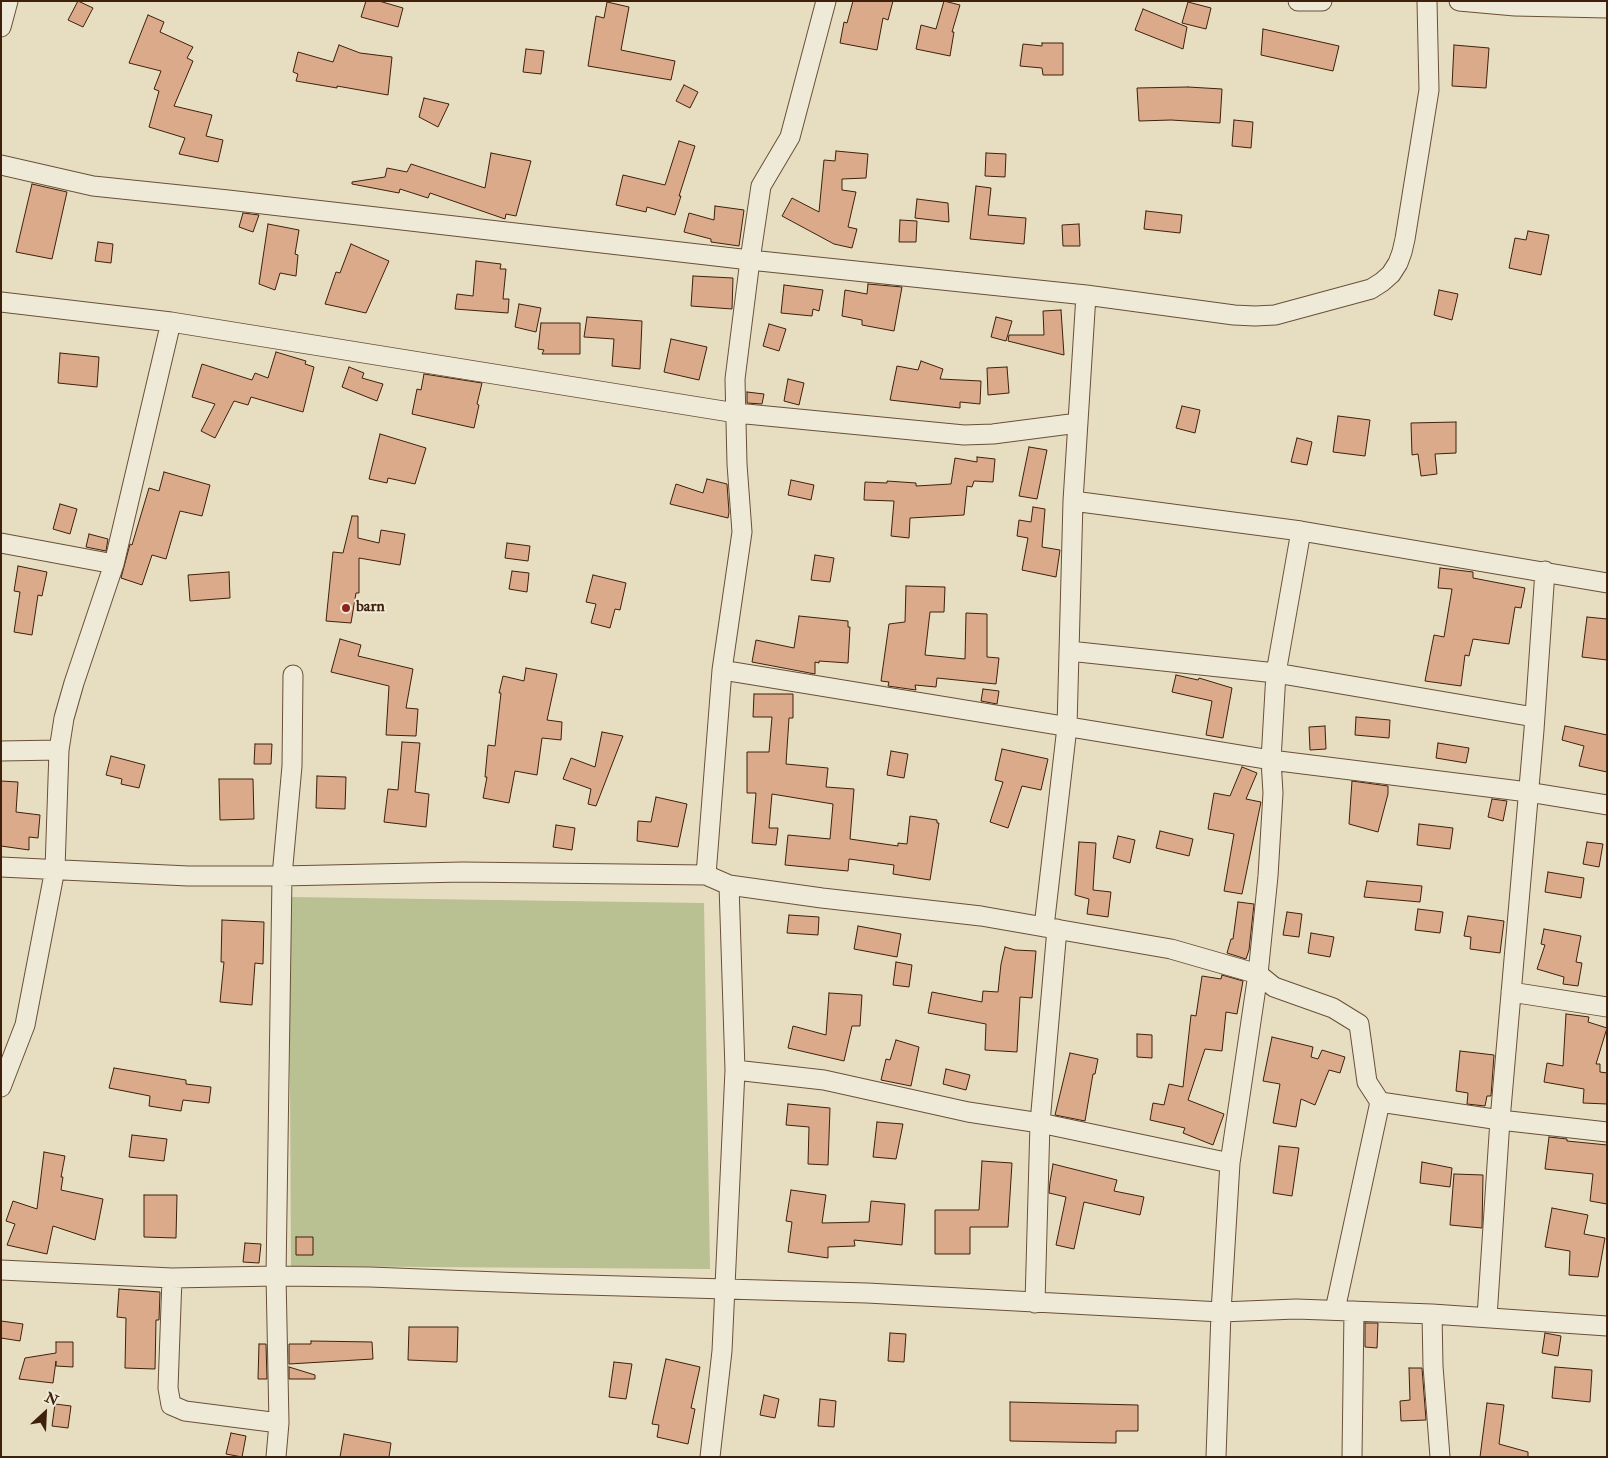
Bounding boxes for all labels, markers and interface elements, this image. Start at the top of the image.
place label: barn [356,598,385,618]
marker: barn [340,602,352,614]
north arrow [20,1388,70,1438]
text: N [42,1389,61,1409]

